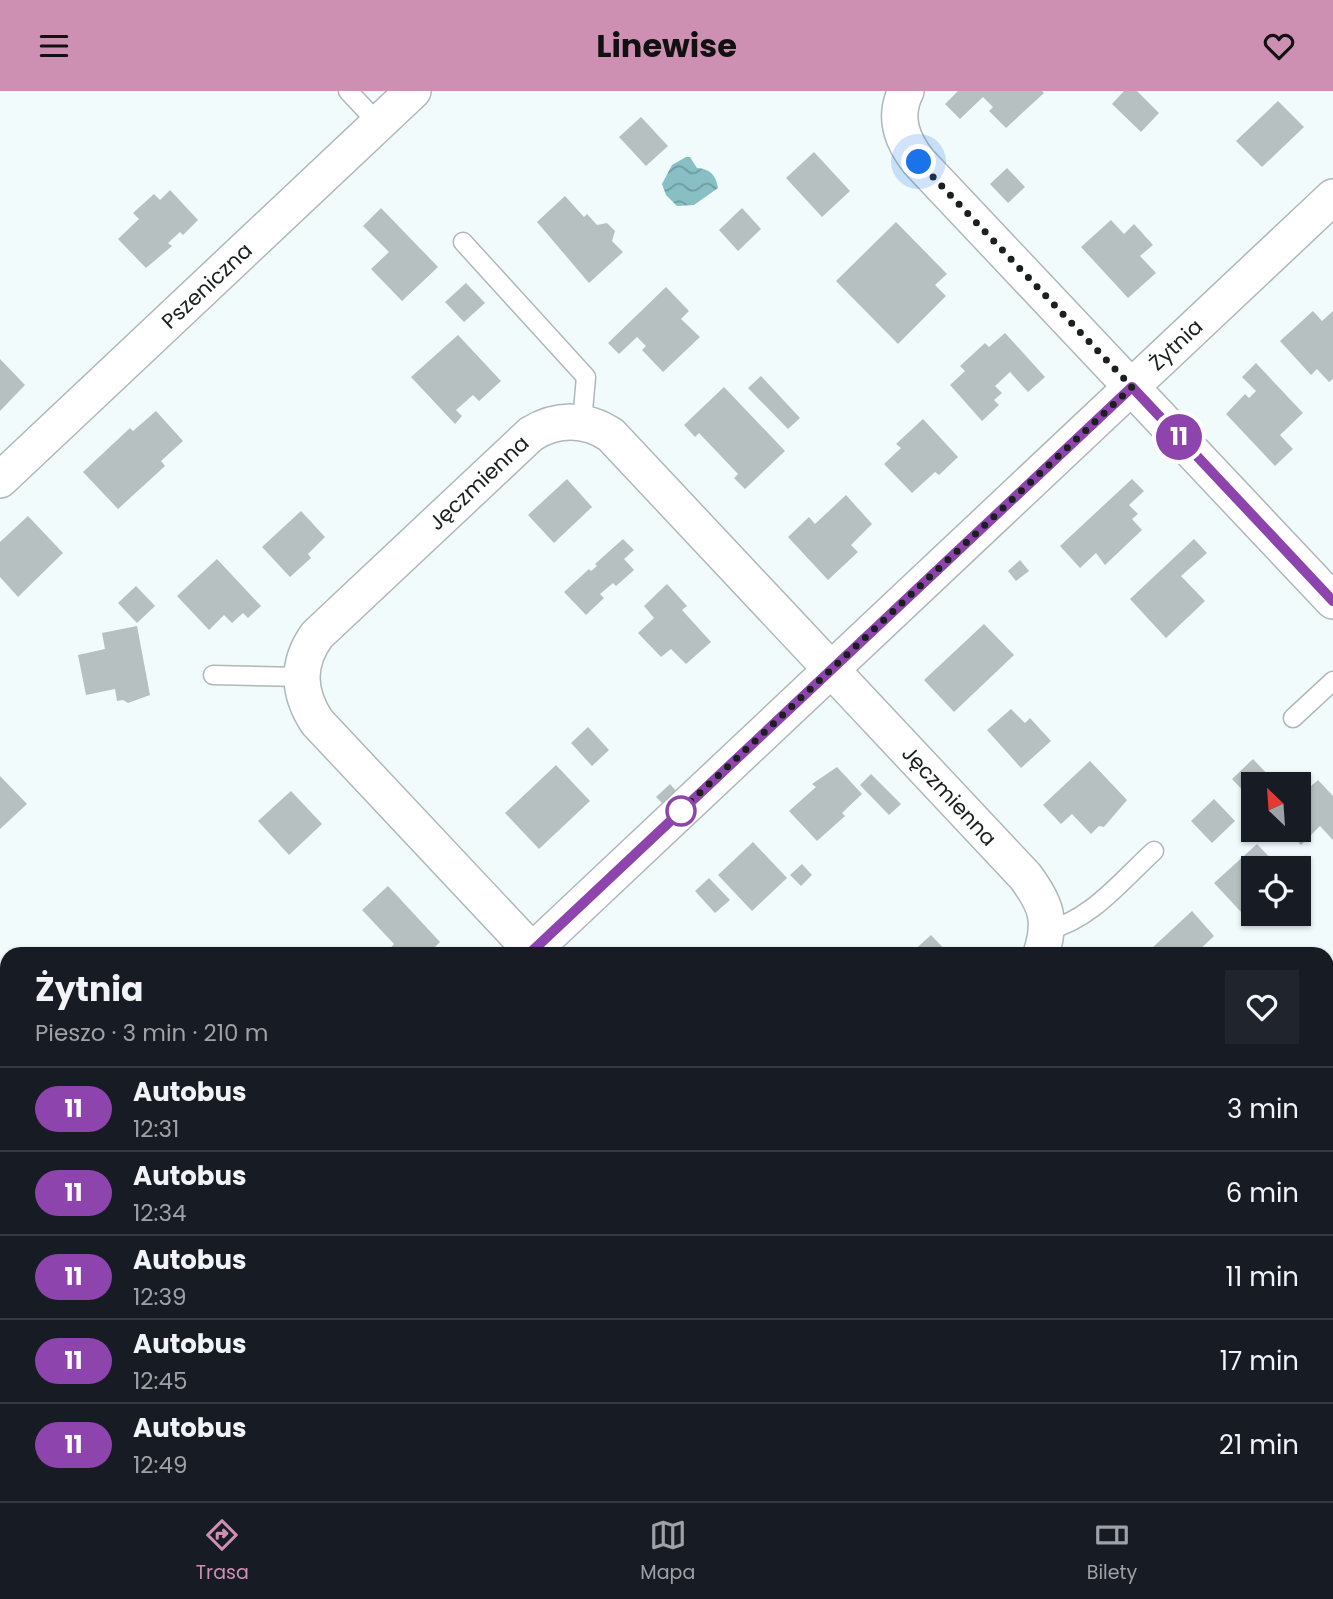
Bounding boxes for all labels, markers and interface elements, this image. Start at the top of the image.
text: Linewise [596,23,737,68]
icon: menu [35,27,73,65]
icon: heart [1260,27,1298,65]
your location [901,144,936,179]
street label: Pszeniczna [155,236,258,335]
street label: Żytnia [1142,312,1209,377]
line badge: 11 [1148,414,1210,460]
text: 11 [1170,420,1188,453]
street label: Jęczmienna [422,429,535,537]
street label: Jęczmienna [895,739,1003,852]
north arrow [1241,772,1311,842]
map controls [1241,772,1311,926]
unlabelled marker [666,796,696,826]
button: locate [1241,856,1311,926]
text: Żytnia [35,966,143,1013]
button: heart [1225,970,1299,1044]
text: Pieszo · 3 min · 210 m [35,1017,268,1049]
text: Autobus [133,1074,247,1110]
text: 3 min [1227,1091,1299,1127]
text: 11 [64,1092,83,1125]
text: 12:31 [133,1113,179,1145]
text: Autobus [133,1158,247,1194]
text: 6 min [1226,1175,1299,1211]
text: 11 [64,1176,83,1209]
text: 12:34 [133,1197,187,1229]
text: Autobus [133,1242,247,1278]
text: 11 min [1226,1259,1299,1295]
text: 11 [64,1260,83,1293]
text: 12:39 [133,1281,187,1313]
text: Autobus [133,1326,247,1362]
text: 17 min [1220,1343,1299,1379]
text: 11 [64,1344,83,1377]
text: 12:45 [133,1365,187,1397]
text: Autobus [133,1410,247,1446]
text: 21 min [1219,1427,1299,1463]
text: 11 [64,1428,83,1461]
text: 12:49 [133,1449,187,1481]
tab: Trasa [196,1516,249,1587]
tab: Mapa [640,1516,695,1587]
tab: Bilety [1087,1516,1137,1587]

